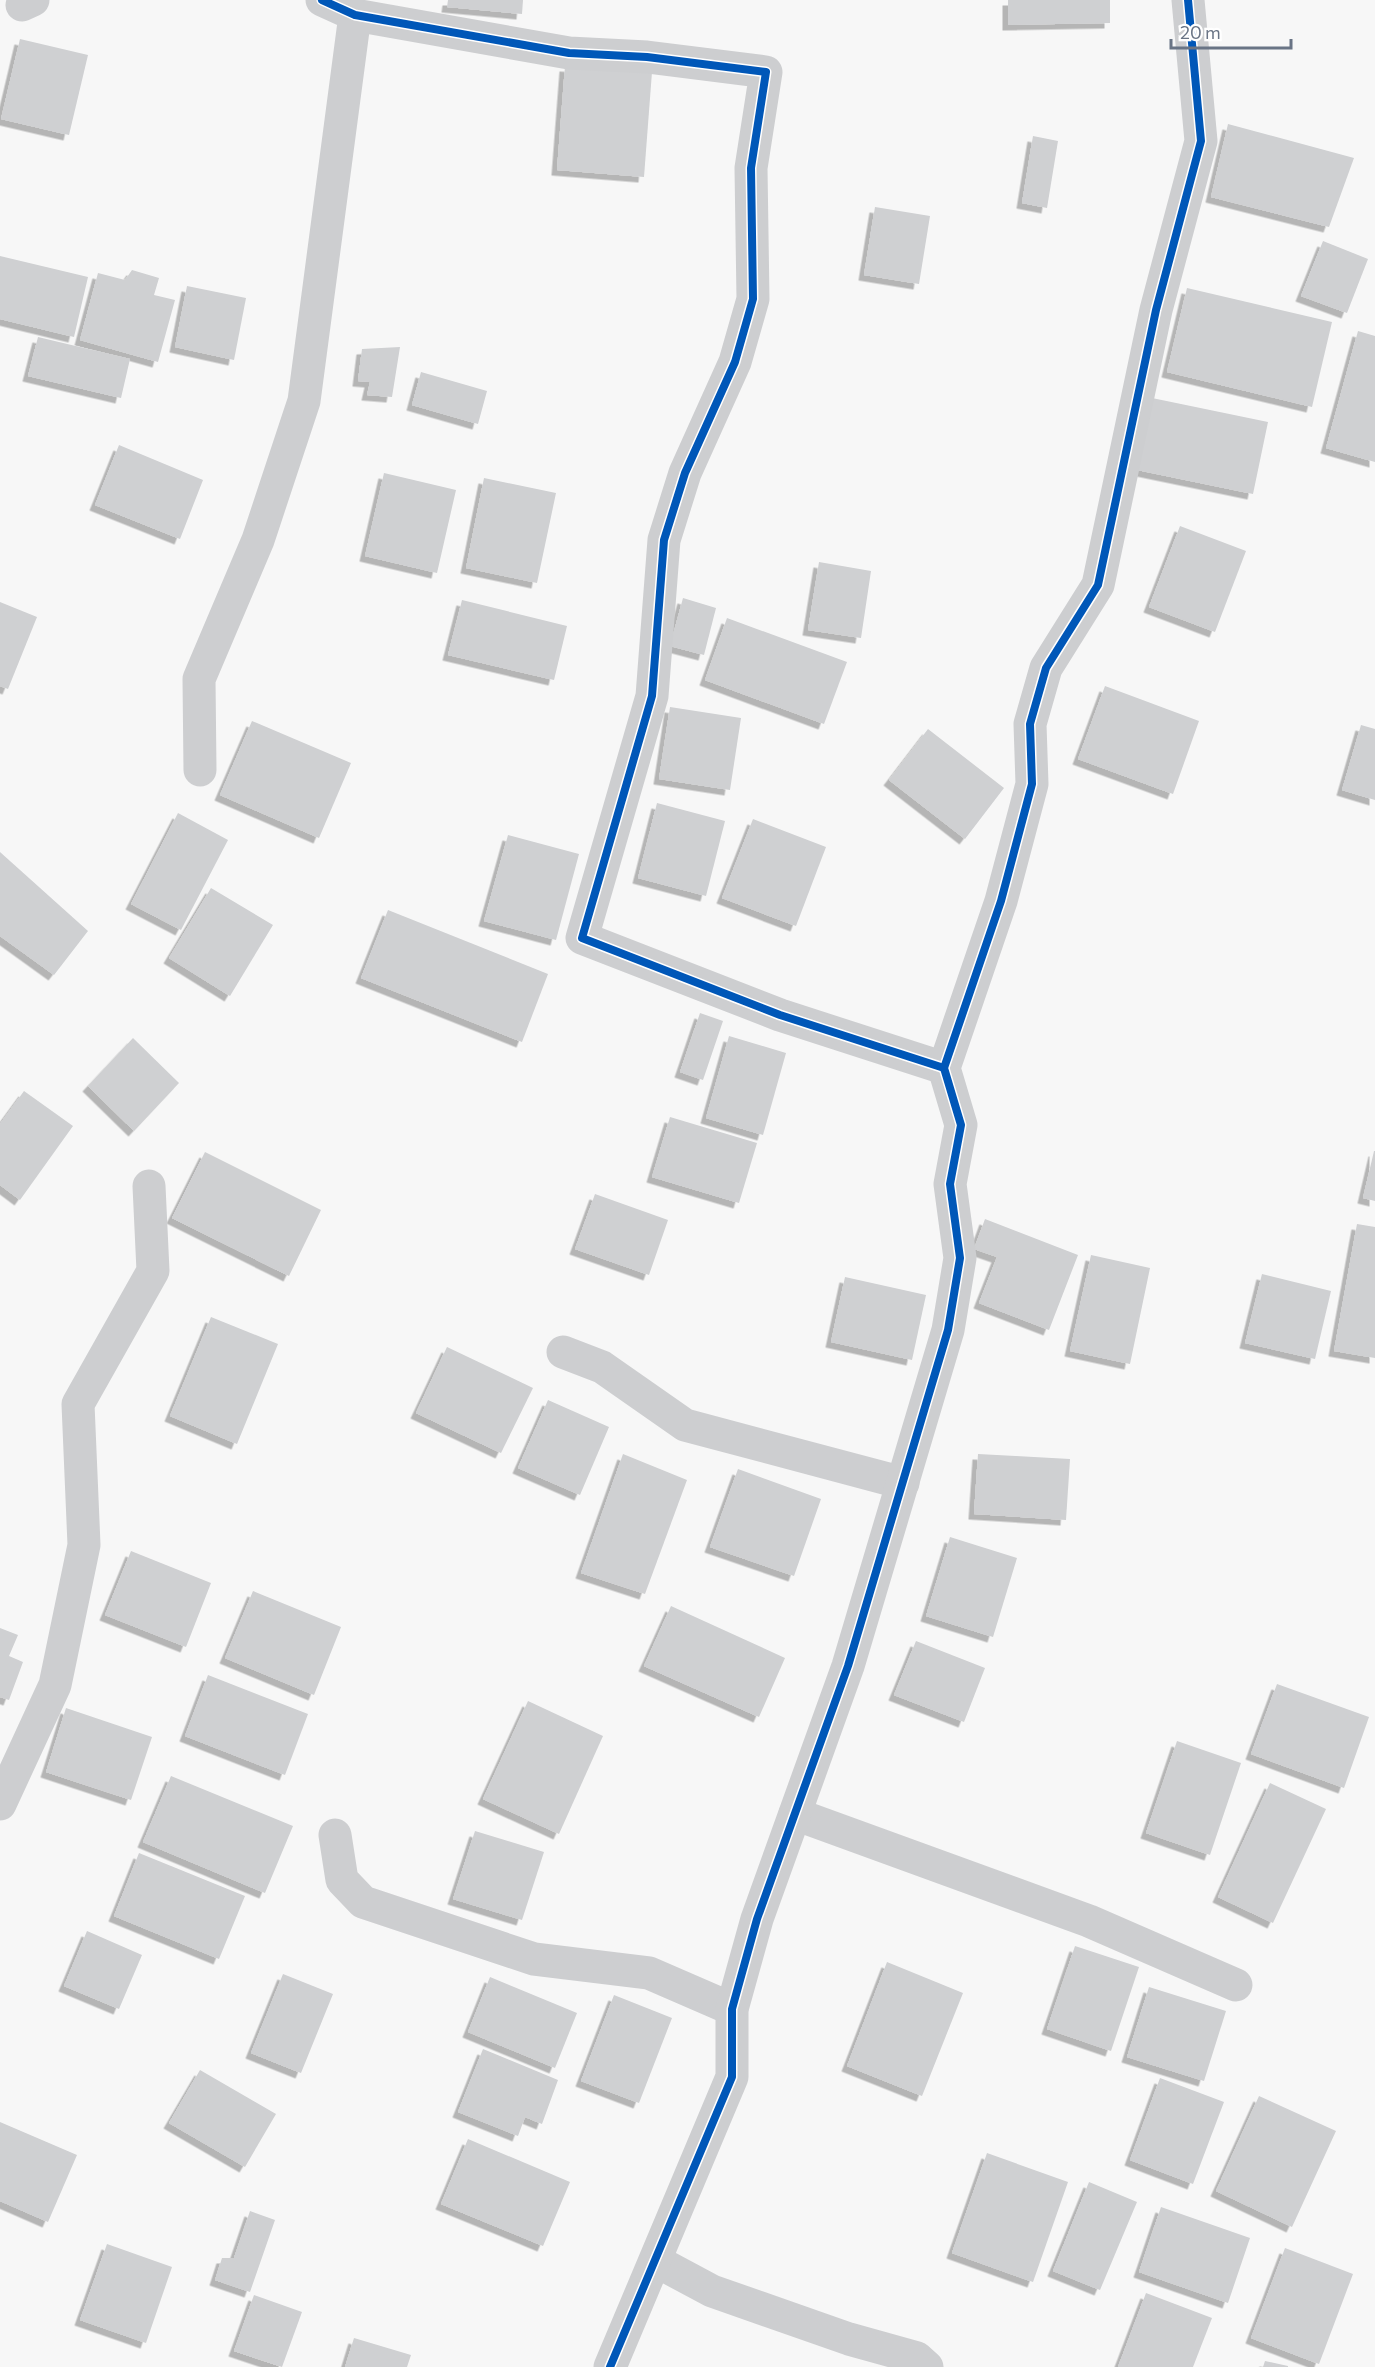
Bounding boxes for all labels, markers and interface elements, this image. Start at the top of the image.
scale bar [1171,12,1291,50]
text: 20 m [1180,21,1221,43]

